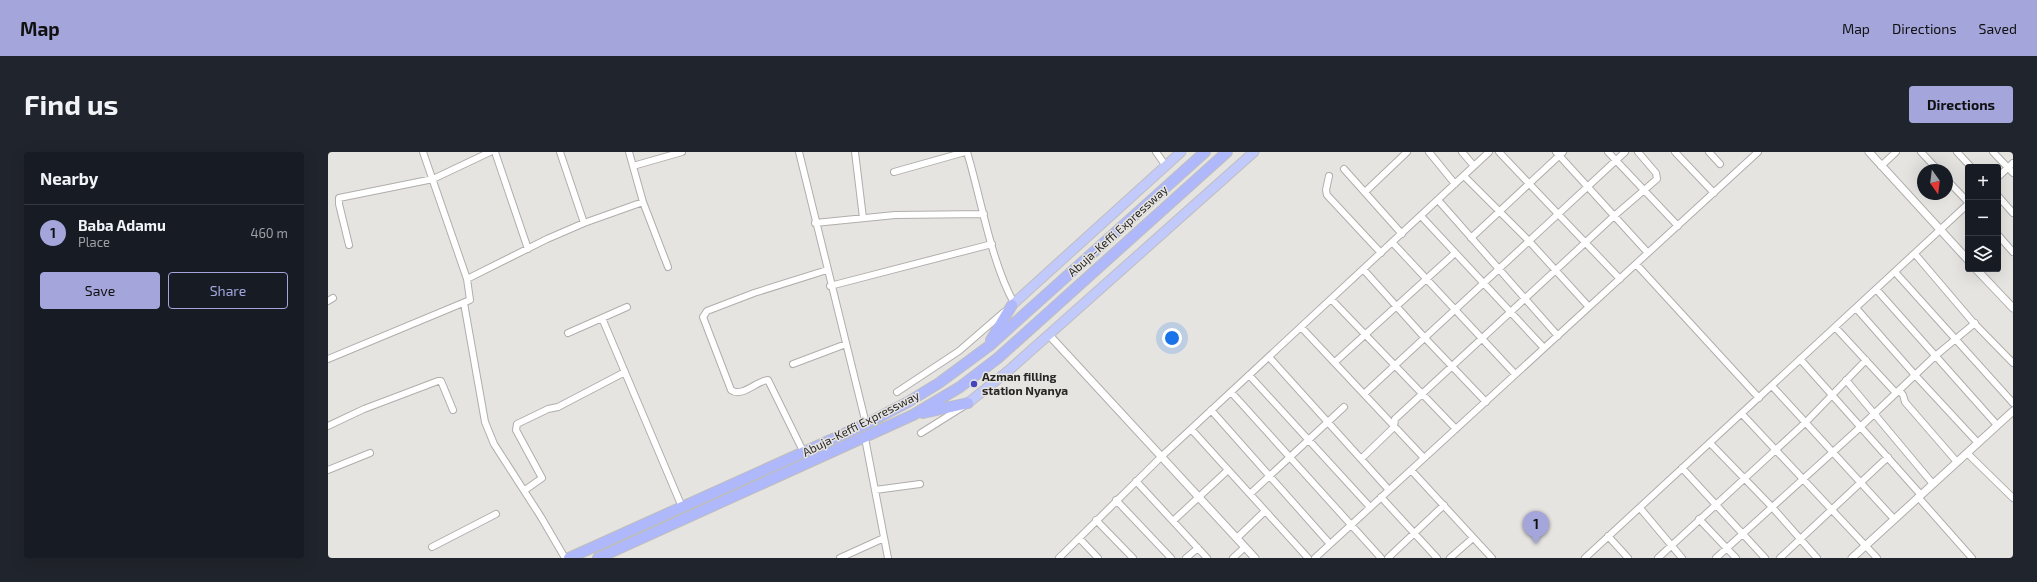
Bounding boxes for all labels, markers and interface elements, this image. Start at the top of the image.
text: Map [20,17,60,40]
text: Map [1842,20,1870,37]
text: Directions [1892,20,1957,37]
text: Saved [1979,20,2017,37]
button: Directions [1909,86,2013,123]
text: Find us [24,87,118,121]
north arrow [1917,164,1953,200]
map controls [1965,164,2001,272]
button: + [1965,164,2001,200]
text: Nearby [40,168,98,188]
street label: Abuja-Keffi Expressway [1065,181,1171,280]
button: − [1965,200,2001,236]
text: Baba Adamu [78,216,166,234]
text: 1 [50,225,56,241]
text: 460 m [250,225,288,241]
text: Place [78,234,110,250]
button: layers [1965,236,2001,272]
button: Save [40,272,160,309]
button: Share [168,272,288,309]
your location [1162,328,1182,348]
place label: Azman filling station Nyanya [982,369,1068,398]
marker: Azman filling station Nyanya [969,379,979,389]
street label: Abuja-Keffi Expressway [800,387,922,460]
pin: 1 [1523,511,1549,544]

